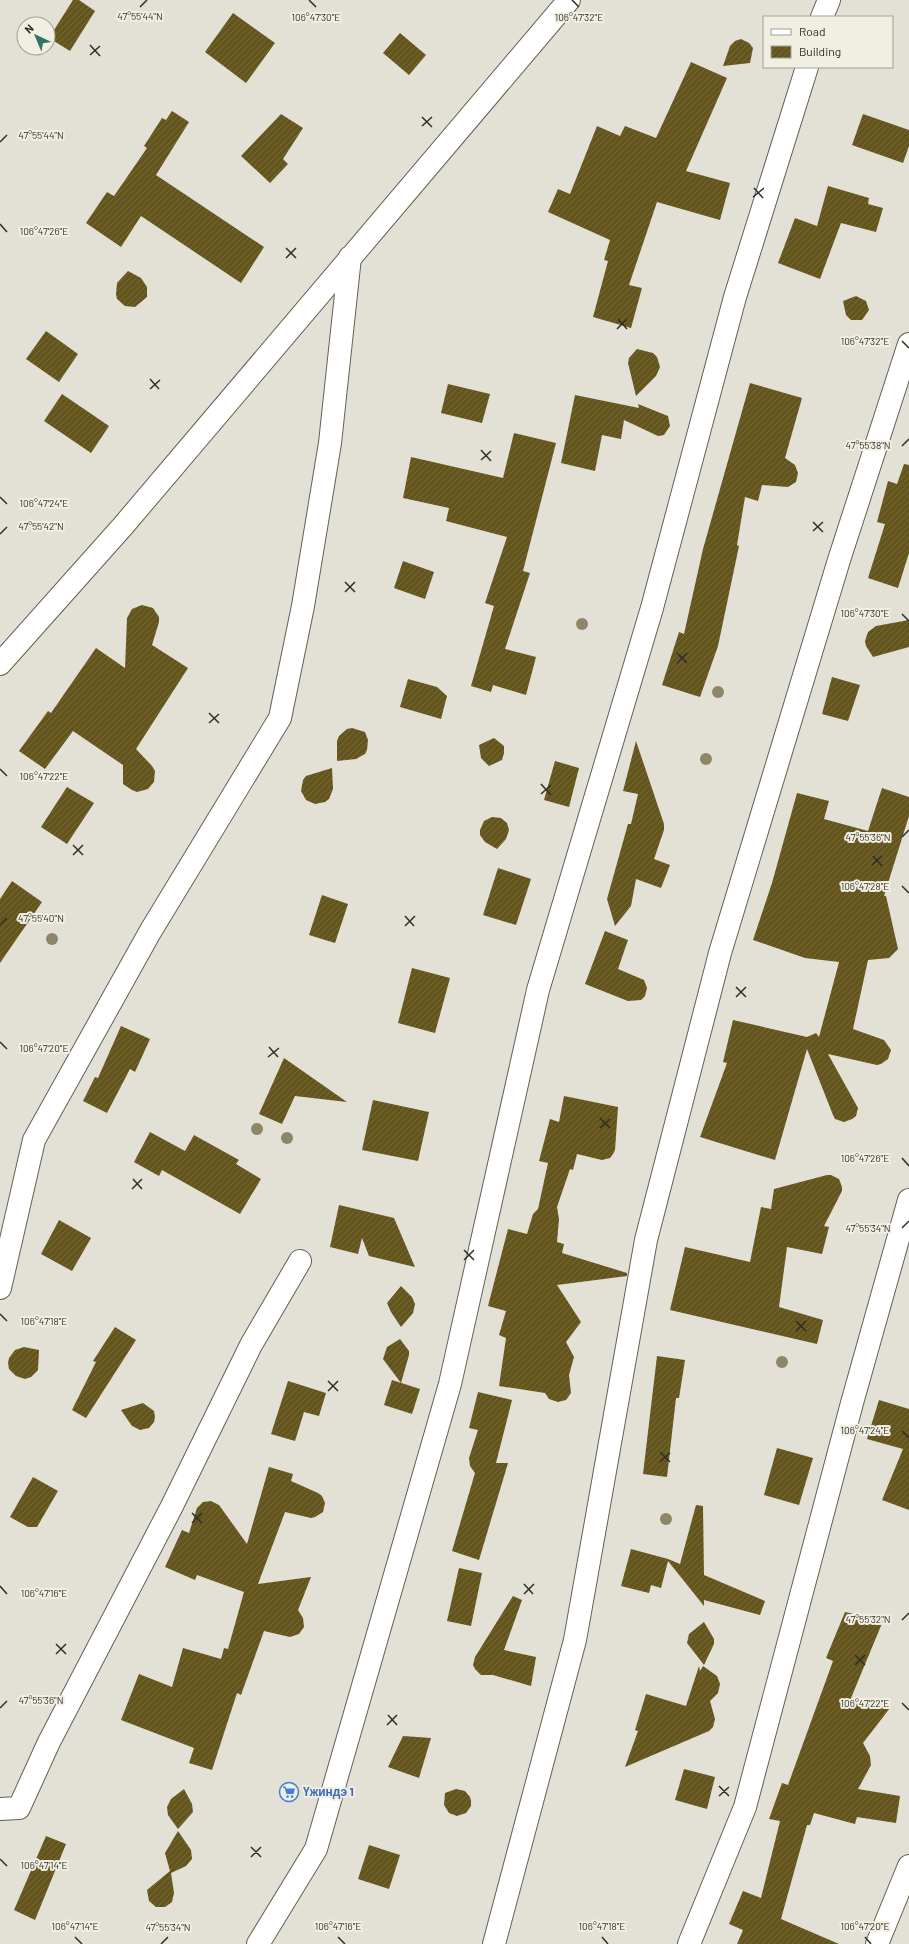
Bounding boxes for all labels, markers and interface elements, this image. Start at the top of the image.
text: 47°55'44"N [117,10,163,22]
text: 106°47'30"E [292,11,340,23]
text: 106°47'32"E [555,11,603,23]
north arrow [16,16,56,56]
legend [763,16,893,68]
text: N [22,21,36,36]
text: Road [799,24,826,38]
text: Building [799,44,841,58]
text: 47°55'44"N [18,129,64,141]
text: 106°47'26"E [20,225,68,237]
text: 106°47'32"E [841,335,889,347]
text: 47°55'38"N [845,439,891,451]
text: 106°47'24"E [20,497,68,509]
text: 47°55'42"N [18,520,64,532]
text: 106°47'30"E [841,607,889,619]
text: 106°47'22"E [20,770,68,782]
text: 47°55'36"N [845,831,891,843]
text: 106°47'28"E [841,880,889,892]
text: 47°55'40"N [18,912,64,924]
text: 106°47'20"E [19,1042,69,1054]
text: 106°47'26"E [841,1152,889,1164]
text: 47°55'34"N [845,1222,891,1234]
text: 106°47'18"E [21,1315,67,1327]
text: 106°47'24"E [841,1424,889,1436]
text: 106°47'16"E [21,1587,67,1599]
text: 47°55'32"N [845,1613,891,1625]
text: 47°55'36"N [18,1694,64,1706]
text: 106°47'22"E [841,1697,889,1709]
supermarket icon: Үжиндэ 1 [278,1781,300,1803]
place label: Үжиндэ 1 [303,1784,354,1799]
text: 106°47'14"E [21,1859,67,1871]
text: 106°47'14"E [52,1920,98,1932]
text: 106°47'16"E [315,1920,361,1932]
text: 106°47'18"E [579,1920,625,1932]
text: 106°47'20"E [840,1920,890,1932]
text: 47°55'34"N [145,1921,191,1933]

